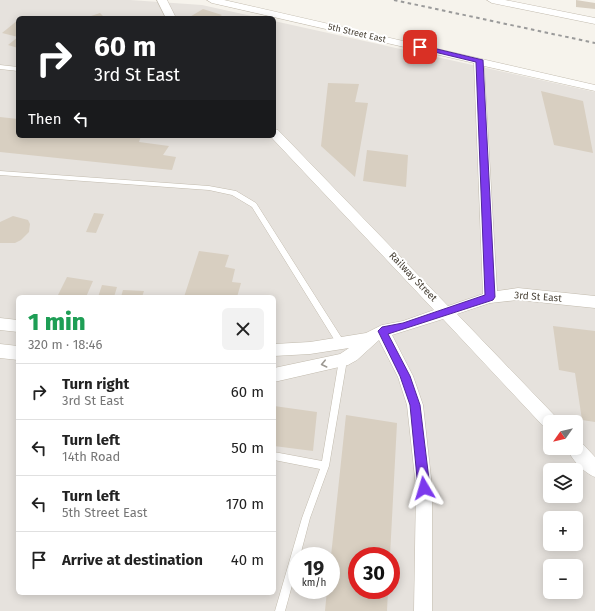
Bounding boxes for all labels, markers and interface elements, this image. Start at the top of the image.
street label: 5th Street East [327,21,388,45]
text: 60 m [94,30,156,63]
pin [403,30,437,64]
icon: right [28,32,80,84]
icon: arrive [409,36,431,58]
text: 3rd St East [94,64,180,86]
icon: left [70,108,92,130]
text: Then [28,110,62,128]
street label: Railway Street [386,250,440,305]
street label: 3rd St East [514,289,563,305]
text: 1 min [28,308,86,336]
button: close [222,308,264,350]
text: 320 m · 18:46 [28,337,102,352]
one-way arrow [321,360,327,368]
text: Turn right [62,375,129,393]
icon: right [28,381,50,403]
text: 60 m [231,383,264,401]
text: 3rd St East [62,393,124,408]
north arrow [543,415,583,455]
map controls [543,415,583,599]
text: Turn left [62,431,120,449]
icon: left [28,437,50,459]
text: 50 m [231,439,264,457]
text: 14th Road [62,449,120,464]
button: layers [543,463,583,503]
position arrow [403,467,445,509]
text: Turn left [62,487,120,505]
icon: left [28,493,50,515]
text: 170 m [226,495,264,513]
text: 5th Street East [62,505,147,520]
button: + [543,511,583,551]
speed limit sign: 30 [348,547,400,599]
icon: arrive [28,549,50,571]
text: Arrive at destination [62,551,203,569]
text: 40 m [231,551,264,569]
text: 19 [304,556,324,580]
button: − [543,559,583,599]
text: km/h [302,577,326,589]

